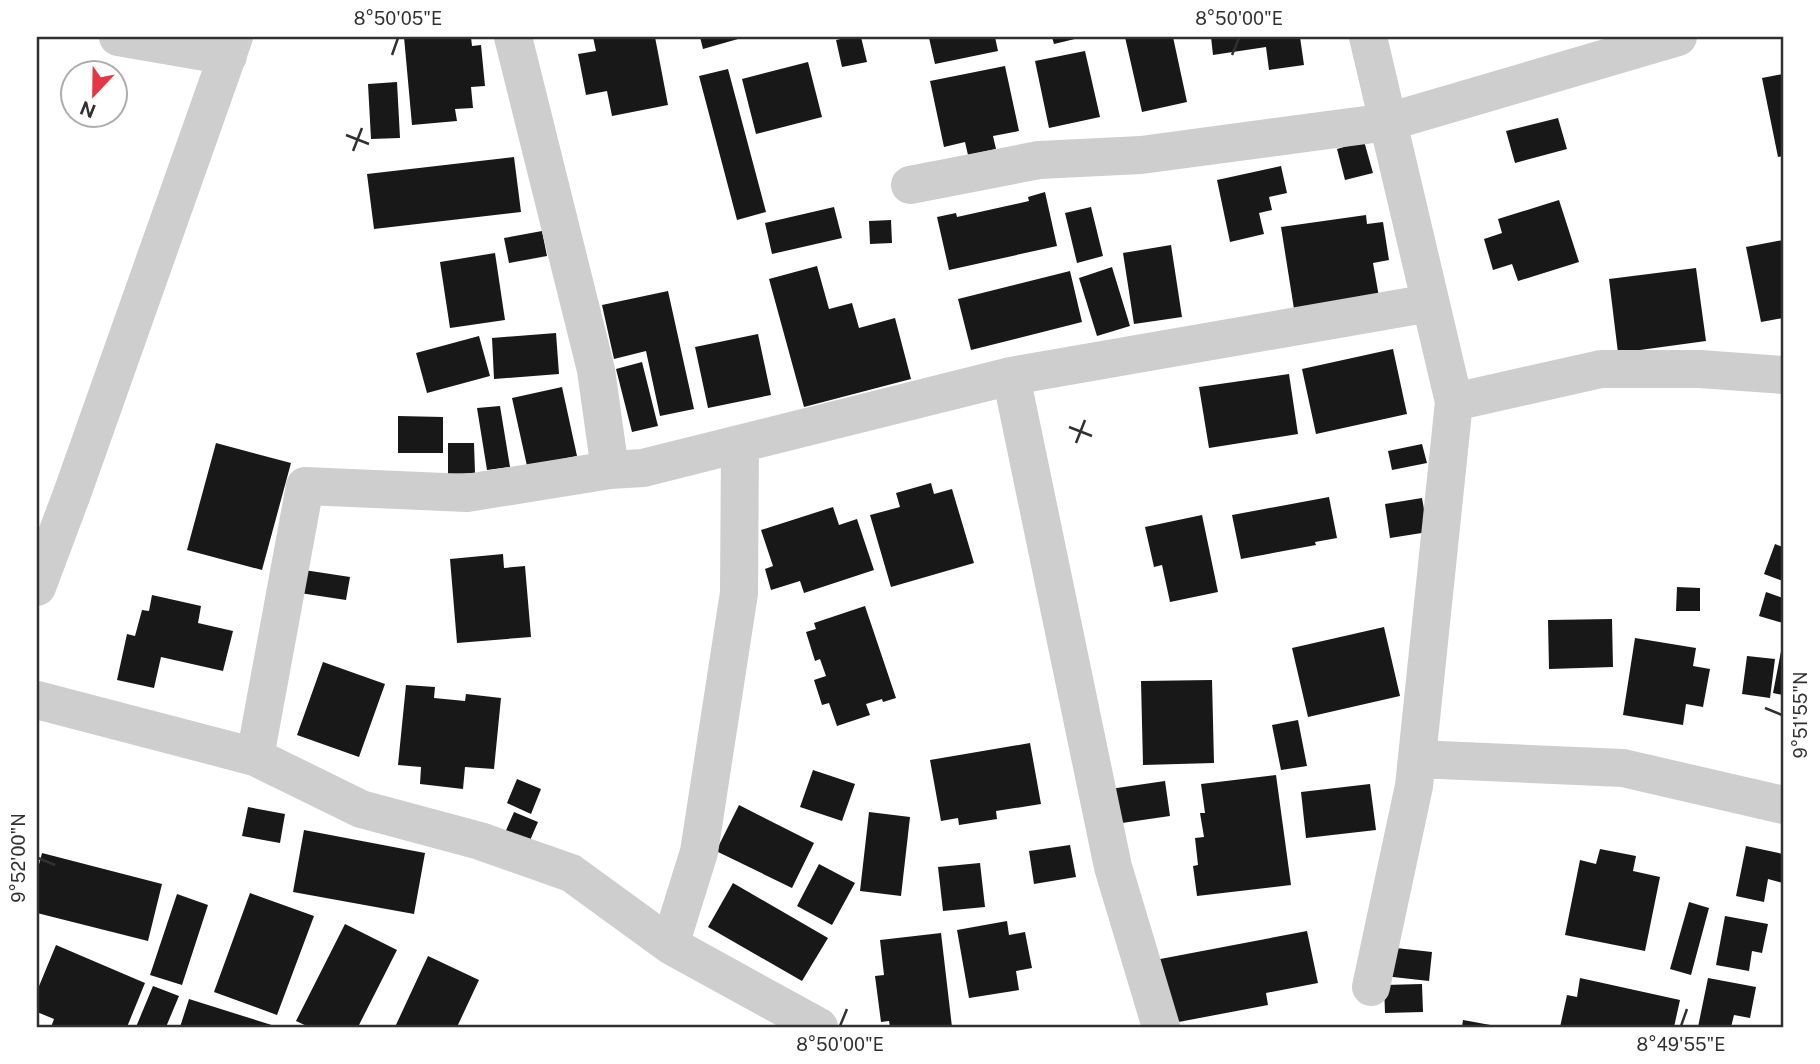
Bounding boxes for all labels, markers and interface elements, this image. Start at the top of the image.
text: 8°50'05"E [354,8,442,29]
text: 8°50'00"E [1195,8,1283,29]
north arrow [60,60,130,130]
text: N [77,97,99,123]
text: 9°51'55"N [1790,671,1811,759]
text: 9°52'00"N [8,813,29,903]
text: 8°50'00"E [796,1034,884,1055]
text: 8°49'55"E [1637,1034,1725,1055]

